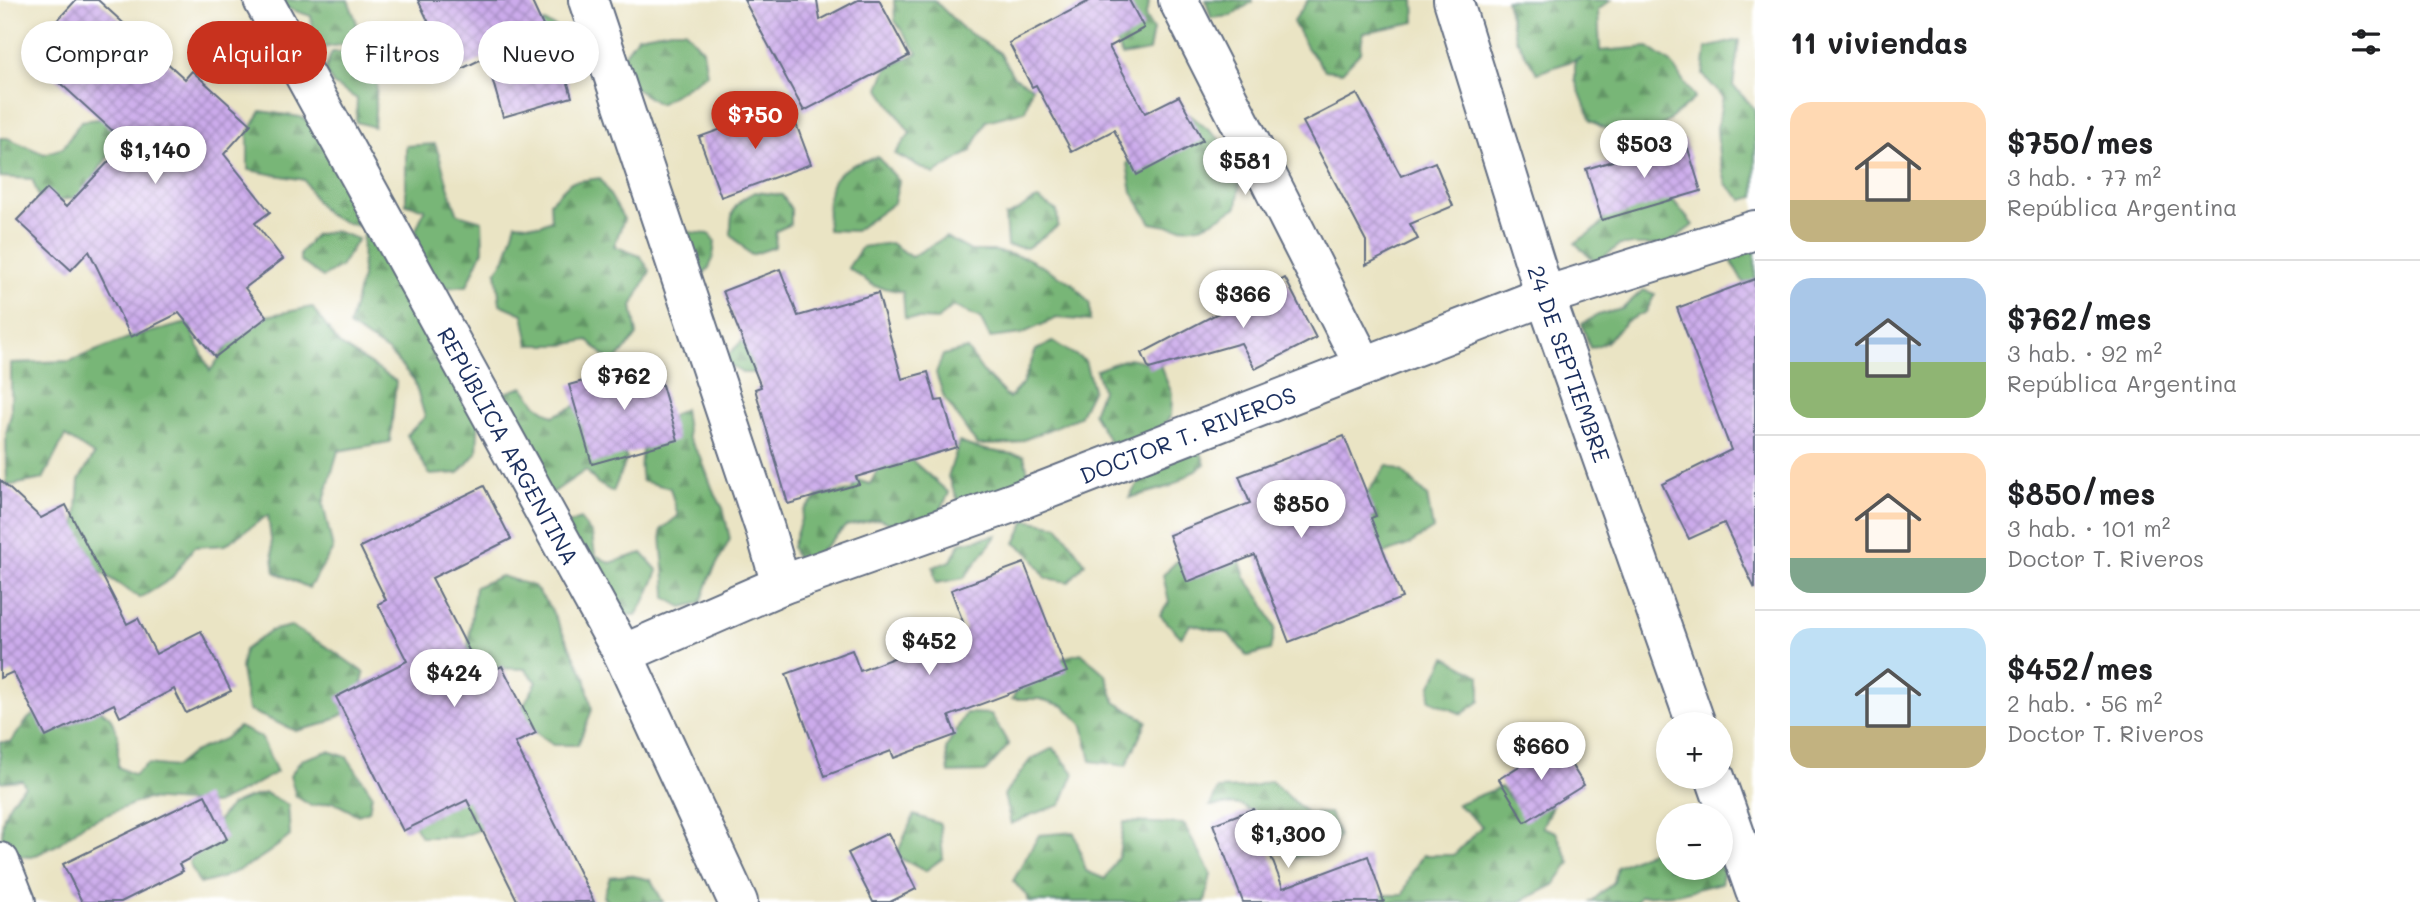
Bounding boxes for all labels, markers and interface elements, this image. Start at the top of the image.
chip: Comprar [21,21,173,84]
chip: Alquilar [187,21,327,84]
chip: Filtros [341,21,464,84]
chip: Nuevo [478,21,599,84]
text: 11 viviendas [1790,22,1968,62]
icon: filters [2347,23,2385,61]
pin: $750 [714,92,796,151]
text: $750 [727,99,783,129]
pin: $503 [1603,120,1685,180]
text: $750/mes [2007,122,2153,162]
pin: $1,140 [98,127,212,186]
text: $503 [1616,128,1672,158]
icon: home [1846,130,1930,214]
text: $1,140 [119,134,191,164]
pin: $581 [1204,138,1286,197]
text: $581 [1219,145,1271,175]
text: 3 hab. · 77 m² [2007,162,2161,192]
text: República Argentina [2007,192,2237,222]
street label: 24 DE SEPTIEMBRE [1521,262,1618,466]
pin: $366 [1202,270,1284,330]
text: $366 [1215,278,1271,308]
text: $762/mes [2007,298,2152,338]
icon: home [1846,306,1930,390]
street label: REPÚBLICA ARGENTINA [431,322,586,570]
text: 3 hab. · 92 m² [2007,338,2162,368]
pin: $762 [583,352,665,412]
text: $762 [597,360,651,390]
text: República Argentina [2007,368,2237,398]
street label: DOCTOR T. RIVEROS [1075,379,1300,490]
text: $850/mes [2007,473,2155,513]
pin: $850 [1260,480,1342,540]
icon: home [1846,481,1930,565]
text: $850 [1273,488,1329,518]
text: 3 hab. · 101 m² [2007,513,2170,543]
text: Doctor T. Riveros [2007,543,2204,573]
pin: $452 [888,618,970,677]
text: $452 [901,625,957,655]
text: $452/mes [2007,648,2153,688]
pin: $424 [413,650,495,709]
icon: home [1846,656,1930,740]
text: $424 [426,657,482,687]
text: 2 hab. · 56 m² [2007,688,2162,718]
map controls [1656,712,1733,880]
button: + [1656,712,1733,789]
text: Doctor T. Riveros [2007,718,2204,748]
pin: $660 [1500,722,1582,782]
text: $660 [1513,730,1569,760]
button: − [1656,803,1733,880]
pin: $1,300 [1231,810,1345,870]
text: $1,300 [1251,818,1325,848]

